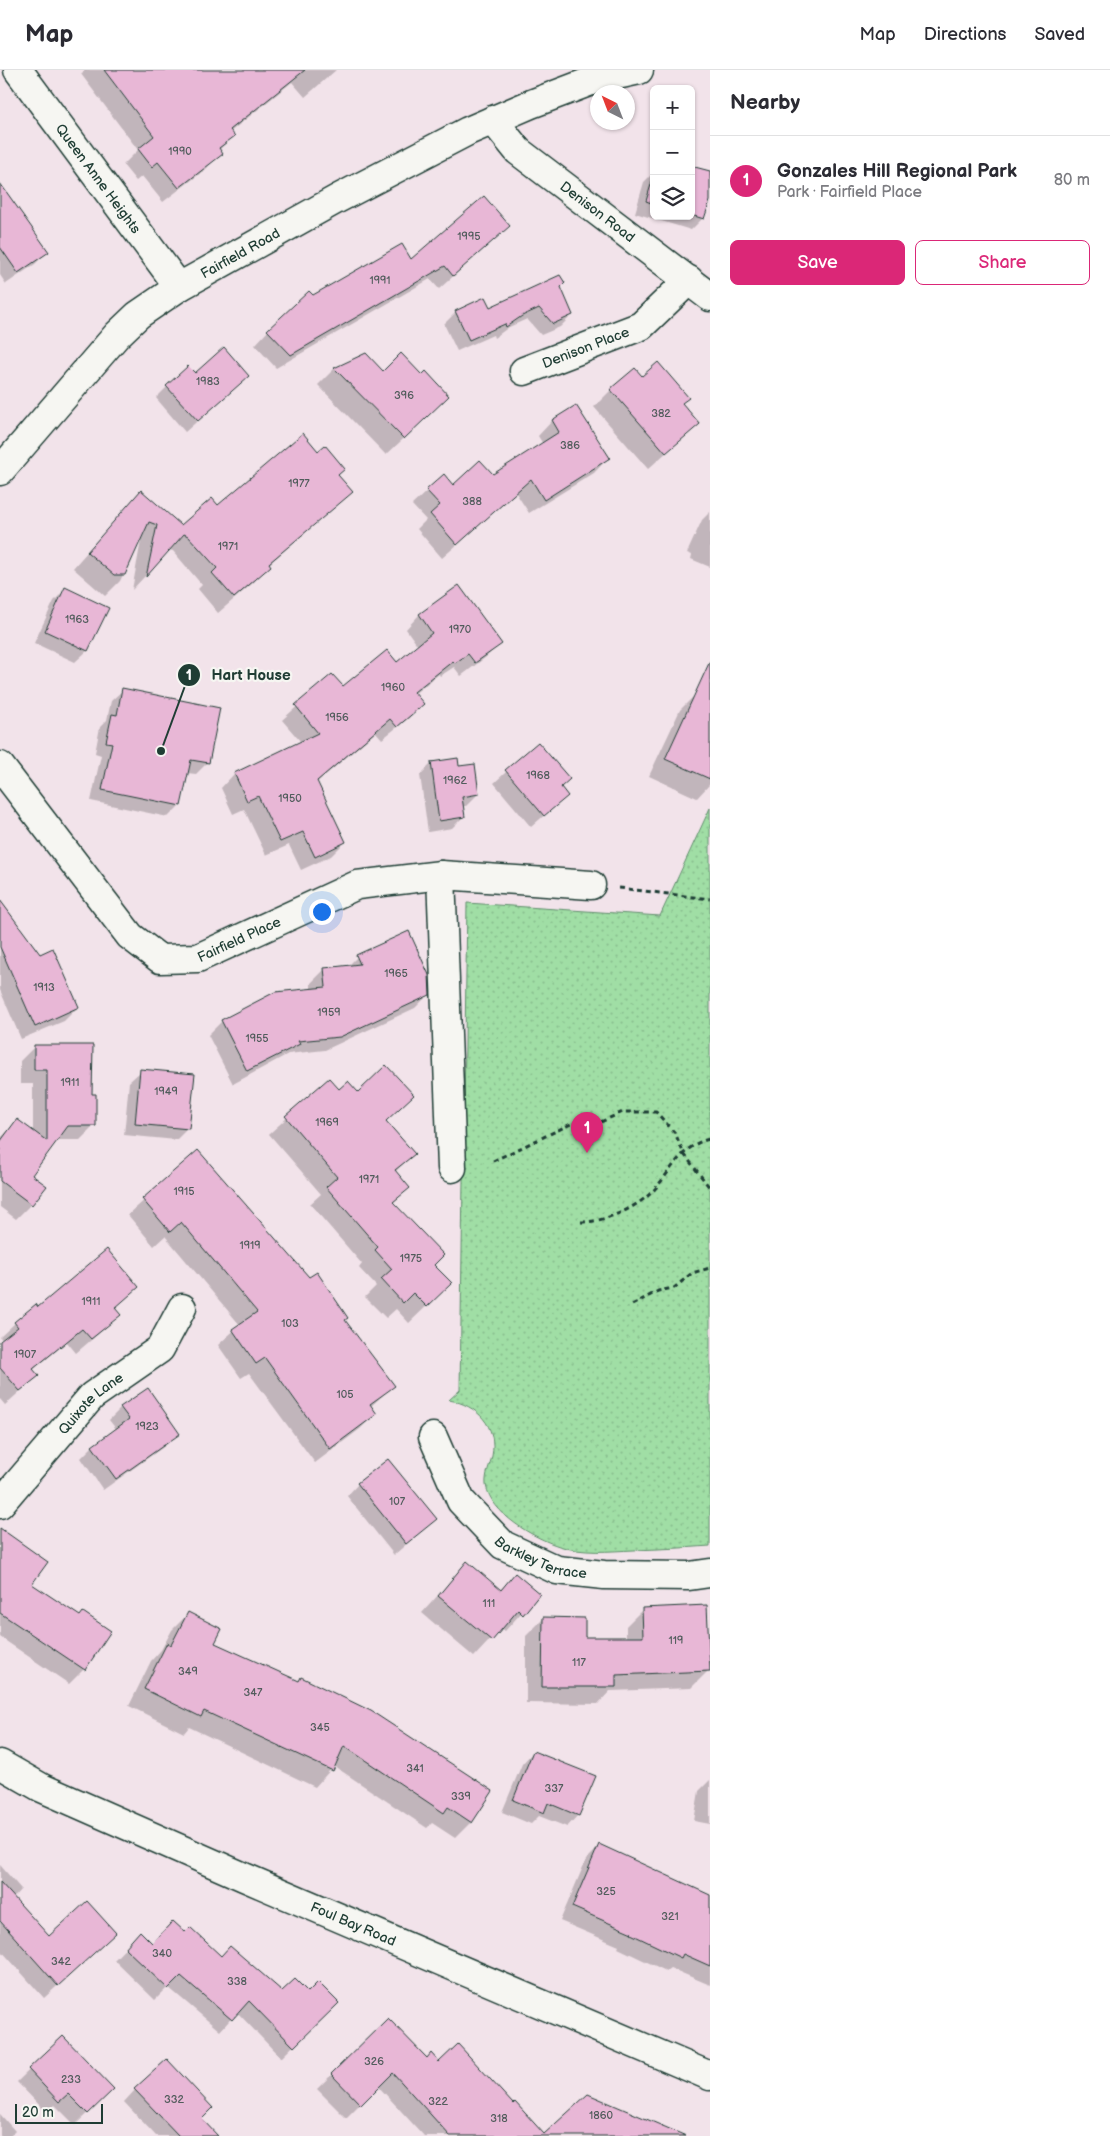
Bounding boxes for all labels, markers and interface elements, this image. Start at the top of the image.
text: Map [25,20,73,49]
text: Map [860,24,896,45]
text: Directions [924,24,1006,45]
text: Saved [1034,24,1085,45]
north arrow [590,85,635,130]
map controls [650,85,695,220]
button: + [650,85,695,130]
text: Nearby [730,90,800,115]
street label: Queen Anne Heights [52,120,145,237]
button: − [650,130,695,175]
house number: 1990 [168,145,192,158]
text: Gonzales Hill Regional Park [777,160,1017,183]
text: 1 [743,171,749,190]
text: 80 m [1054,171,1090,190]
button: layers [650,175,695,220]
street label: Denison Road [557,178,639,246]
text: Park · Fairfield Place [777,183,922,202]
street label: Fairfield Road [198,224,283,282]
house number: 1995 [457,230,481,243]
button: Save [730,240,905,285]
button: Share [915,240,1090,285]
house number: 1991 [369,274,391,287]
street label: Denison Place [540,323,631,372]
house number: 1983 [196,375,220,388]
house number: 396 [394,389,414,402]
house number: 382 [651,407,671,420]
house number: 386 [560,439,580,452]
house number: 1977 [288,477,310,490]
house number: 388 [462,495,482,508]
house number: 1971 [218,540,238,553]
house number: 1963 [65,613,89,626]
house number: 1970 [449,623,472,636]
callout: Hart House [177,660,301,690]
text: 1 [186,666,192,685]
text: Hart House [211,666,291,685]
house number: 1960 [381,681,405,694]
house number: 1956 [325,711,349,724]
house number: 1968 [526,769,550,782]
house number: 1962 [443,774,467,787]
house number: 1950 [278,792,302,805]
your location [309,899,335,925]
street label: Fairfield Place [195,913,283,966]
house number: 1965 [384,967,408,980]
house number: 1913 [33,981,55,994]
house number: 1959 [317,1006,341,1019]
house number: 1955 [245,1032,269,1045]
house number: 1911 [60,1076,80,1089]
house number: 1949 [154,1085,178,1098]
pin: 1 [571,1112,603,1153]
house number: 1969 [315,1116,339,1129]
house number: 1971 [359,1173,379,1186]
house number: 1915 [173,1185,195,1198]
house number: 1919 [239,1239,261,1252]
house number: 1975 [400,1252,422,1265]
house number: 1911 [81,1295,101,1308]
house number: 103 [281,1317,299,1330]
house number: 1907 [14,1348,37,1361]
street label: Quixote Lane [55,1369,126,1438]
house number: 105 [336,1388,354,1401]
house number: 1923 [135,1420,159,1433]
house number: 107 [389,1495,406,1508]
street label: Barkley Terrace [491,1533,588,1582]
house number: 111 [483,1597,495,1610]
house number: 119 [669,1634,683,1647]
house number: 117 [572,1656,587,1669]
house number: 349 [178,1665,198,1678]
house number: 347 [244,1686,263,1699]
house number: 345 [310,1721,330,1734]
house number: 341 [406,1762,424,1775]
house number: 337 [545,1782,564,1795]
house number: 339 [451,1790,471,1803]
house number: 325 [596,1885,616,1898]
street label: Foul Bay Road [308,1898,399,1949]
house number: 321 [661,1910,679,1923]
house number: 340 [152,1947,172,1960]
house number: 342 [51,1955,71,1968]
house number: 338 [227,1975,247,1988]
house number: 326 [364,2055,384,2068]
house number: 233 [61,2073,81,2086]
house number: 332 [164,2093,185,2106]
house number: 322 [428,2095,448,2108]
scale bar [15,2101,102,2124]
text: 20 m [22,2104,54,2121]
house number: 1860 [589,2109,613,2122]
house number: 318 [490,2112,508,2125]

